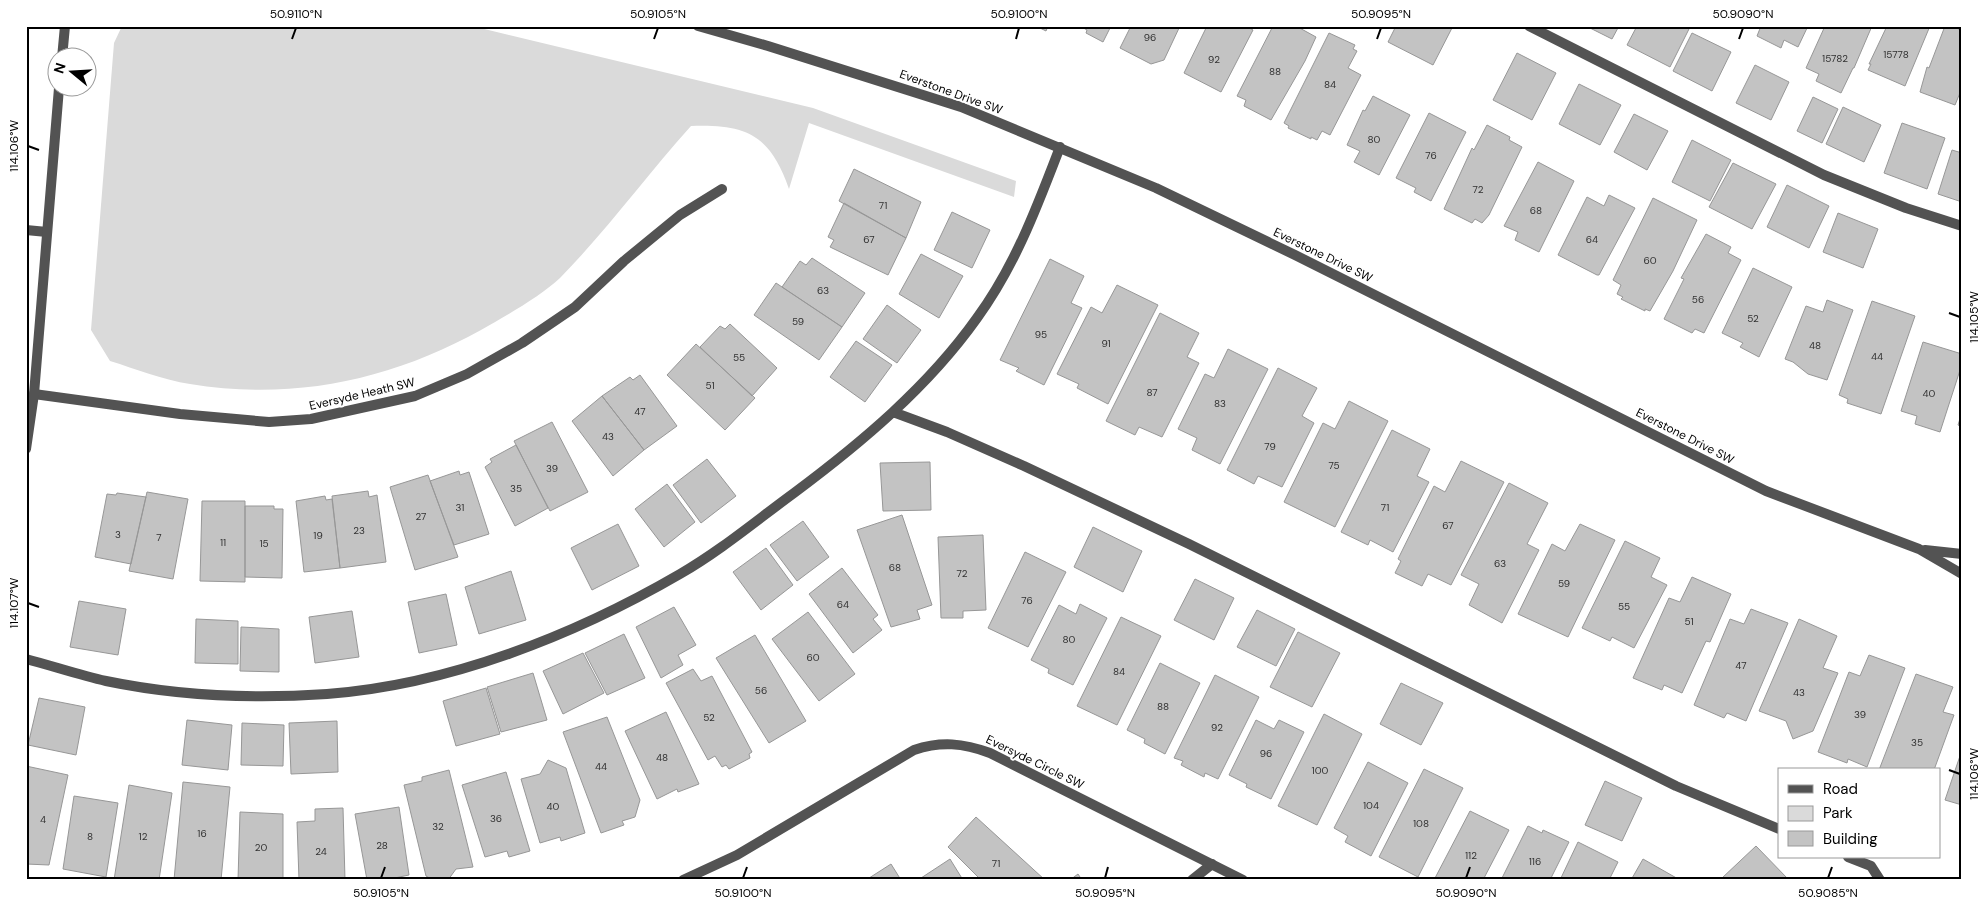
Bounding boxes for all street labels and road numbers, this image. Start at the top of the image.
street label: Everstone Drive SW [897,66,1005,118]
street label: Everstone Drive SW [1271,224,1376,286]
street label: Eversyde Heath SW [308,374,417,414]
street label: Everstone Drive SW [1633,404,1737,468]
street label: Eversyde Circle SW [983,731,1087,793]

